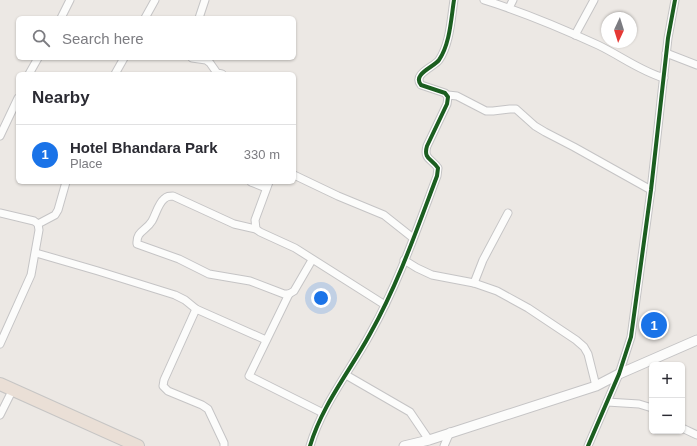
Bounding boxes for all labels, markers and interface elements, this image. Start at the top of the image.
north arrow [601,12,637,48]
search box [16,16,296,60]
icon: search [30,27,52,49]
text: Search here [62,30,144,47]
text: Nearby [32,88,90,107]
text: Hotel Bhandara Park [70,139,218,156]
text: 1 [41,147,49,162]
text: 330 m [244,147,280,162]
text: Place [70,156,103,171]
your location [311,288,331,308]
pin: 1 [641,310,667,340]
map controls [649,362,685,434]
button: + [649,362,685,398]
button: − [649,398,685,434]

